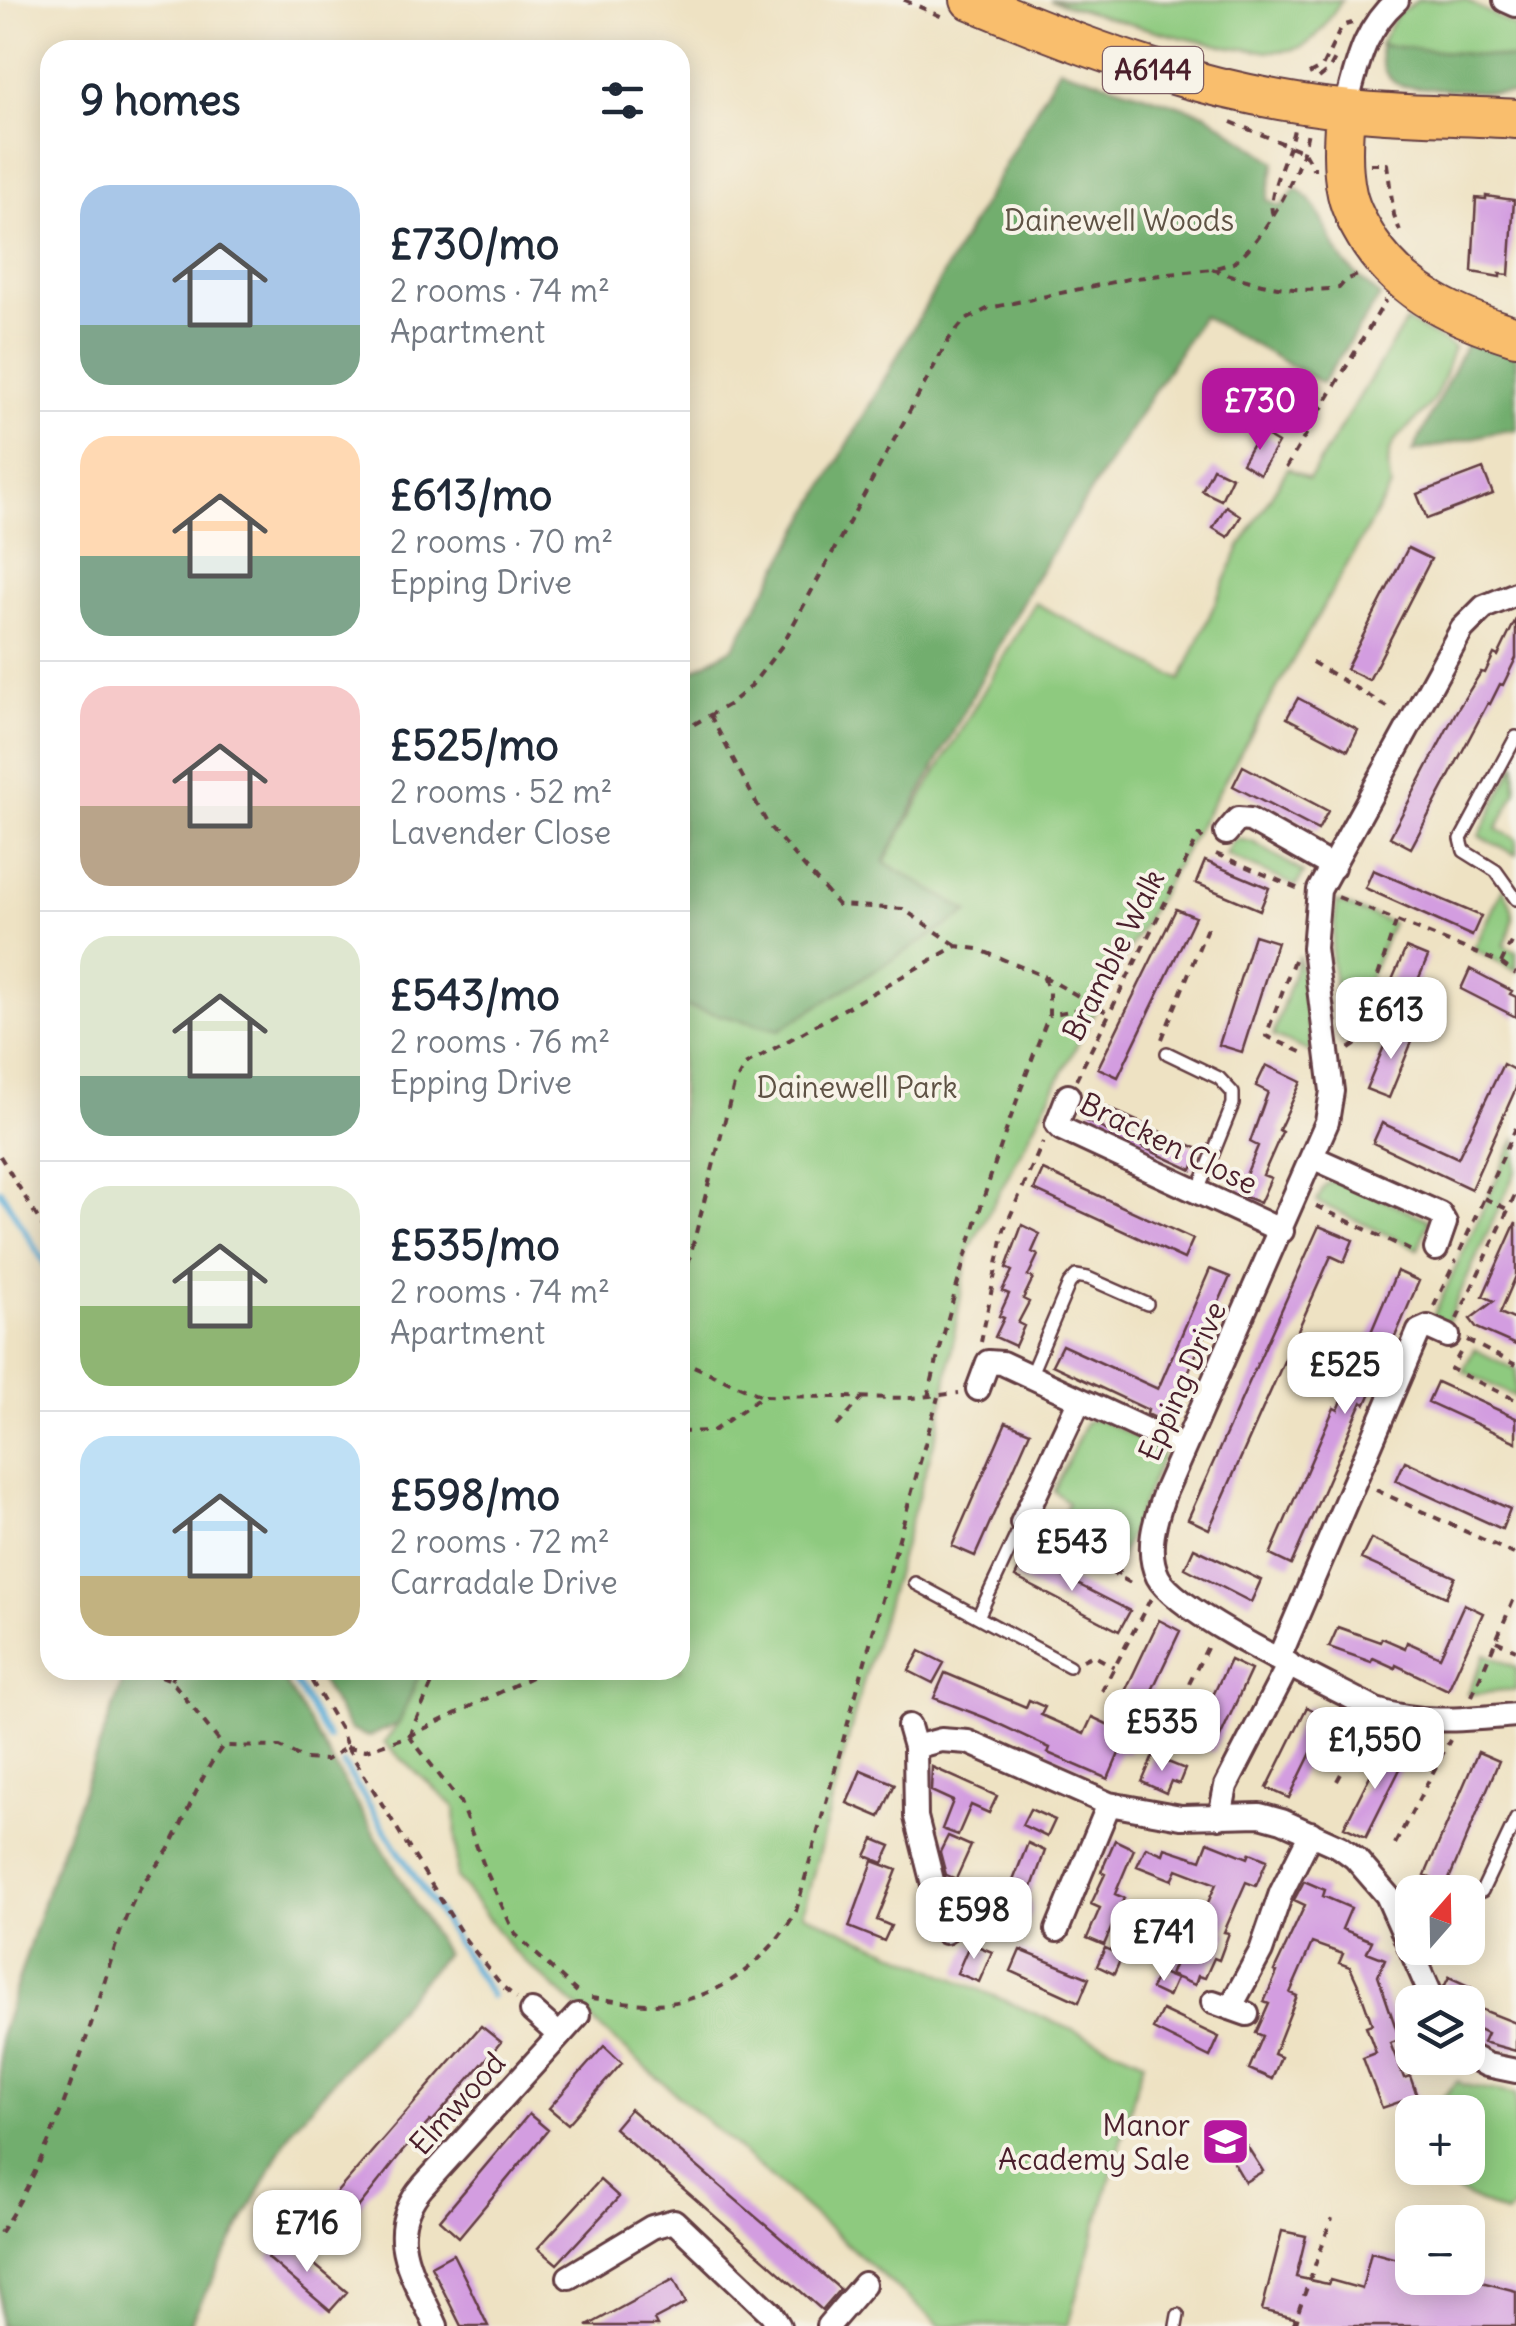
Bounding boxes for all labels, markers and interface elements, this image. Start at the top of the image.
road number: A6144 [1103,47,1203,93]
icon: filters [595,73,650,128]
text: 9 homes [80,74,241,126]
park label: Dainewell Woods [1004,201,1234,239]
text: £730/mo [390,218,559,270]
icon: home [160,225,280,345]
text: 2 rooms · 74 m² [390,270,610,311]
text: Apartment [390,311,545,352]
pin: £730 [1201,368,1319,453]
text: £730 [1224,380,1296,421]
text: £613/mo [390,469,552,521]
icon: home [160,476,280,596]
text: 2 rooms · 70 m² [390,521,613,562]
text: Epping Drive [390,562,572,603]
text: £525/mo [390,719,559,771]
icon: home [160,726,280,846]
text: 2 rooms · 52 m² [390,771,612,812]
text: Lavender Close [390,812,611,853]
street label: Bramble Walk [1054,863,1172,1047]
text: £543/mo [390,969,560,1021]
icon: home [160,976,280,1096]
pin: £613 [1332,977,1450,1062]
text: £613 [1358,989,1424,1030]
text: 2 rooms · 76 m² [390,1021,610,1062]
text: Epping Drive [390,1062,572,1103]
park label: Dainewell Park [757,1068,957,1106]
street label: Bracken Close [1074,1084,1264,1202]
text: £535/mo [390,1219,560,1271]
icon: home [160,1226,280,1346]
text: 2 rooms · 74 m² [390,1271,610,1312]
street label: Epping Drive [1130,1295,1234,1467]
text: Apartment [390,1312,545,1353]
pin: £525 [1286,1332,1404,1417]
text: £525 [1309,1344,1381,1385]
text: £598/mo [390,1469,560,1521]
icon: home [160,1476,280,1596]
pin: £543 [1013,1509,1131,1594]
text: 2 rooms · 72 m² [390,1521,610,1562]
text: £543 [1036,1521,1108,1562]
text: Carradale Drive [390,1562,618,1603]
pin: £535 [1103,1689,1221,1774]
text: £535 [1126,1701,1198,1742]
pin: £1,550 [1294,1707,1456,1792]
text: £1,550 [1328,1719,1422,1760]
north arrow [1395,1875,1485,1965]
map controls [1395,1875,1485,2295]
pin: £598 [915,1877,1033,1962]
text: £598 [938,1889,1010,1930]
pin: £741 [1105,1899,1223,1984]
text: £741 [1132,1911,1196,1952]
button: layers [1395,1985,1485,2075]
street label: Elmwood [401,2044,513,2162]
button: + [1395,2095,1485,2185]
place label: Manor Academy Sale [998,2106,1190,2178]
school or university icon: Manor Academy Sale [1199,2116,1251,2168]
pin: £716 [248,2190,366,2275]
text: £716 [275,2202,339,2243]
button: − [1395,2205,1485,2295]

